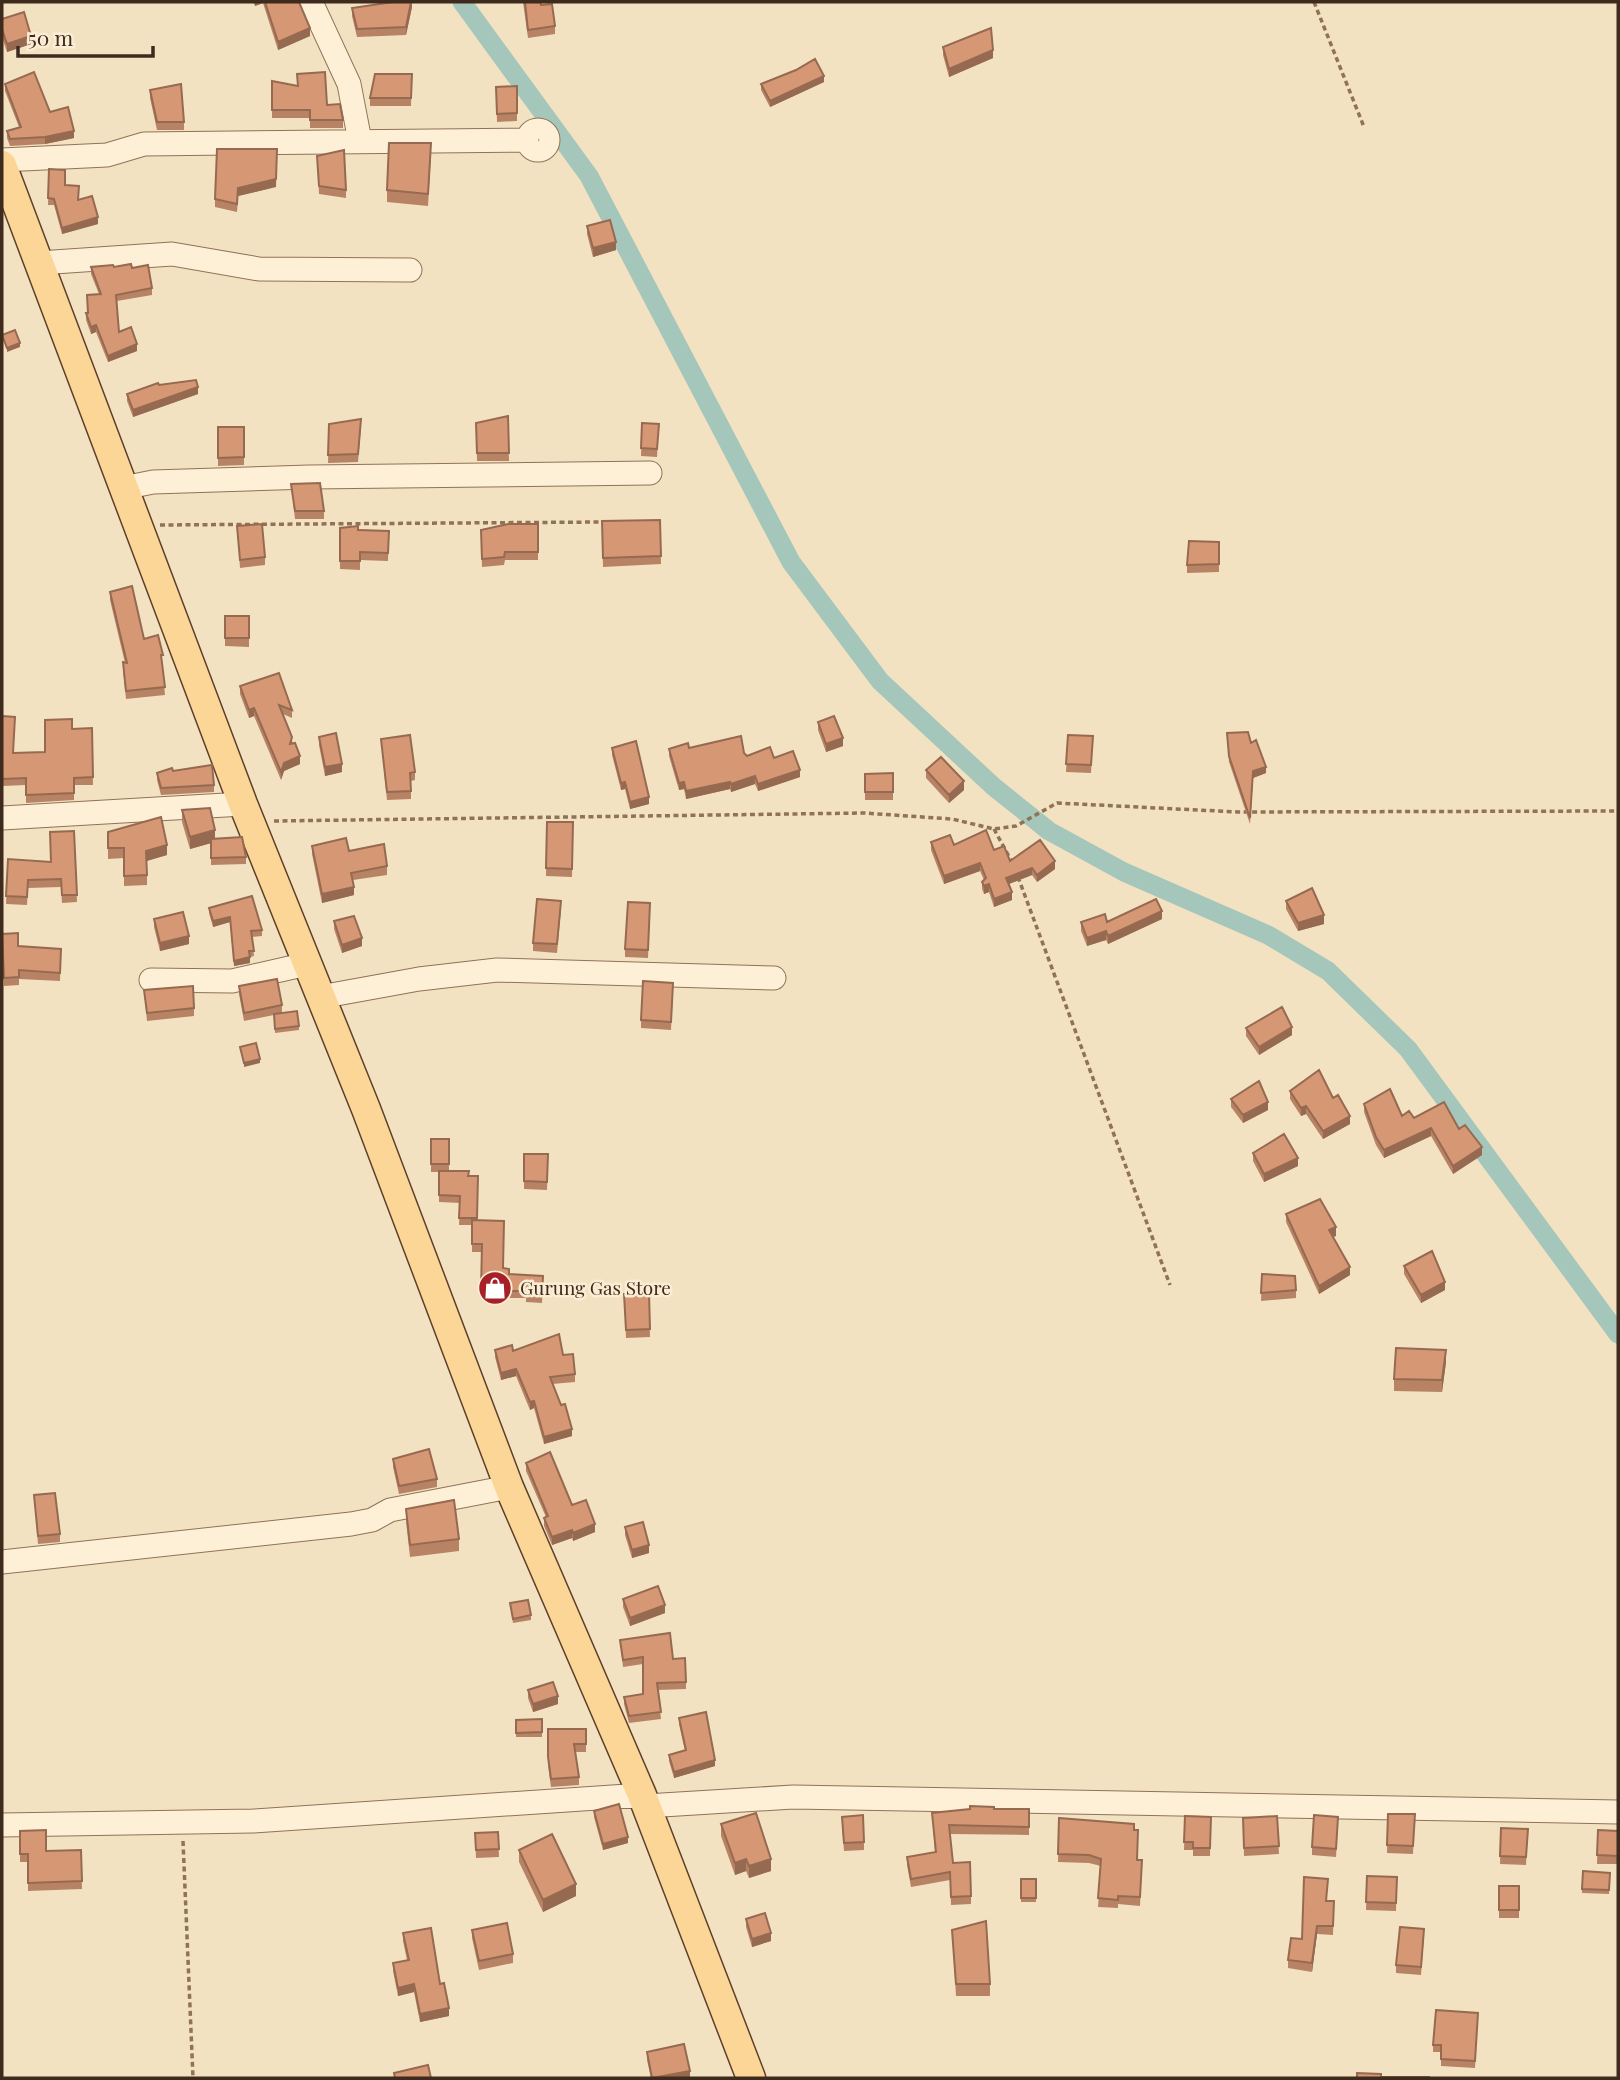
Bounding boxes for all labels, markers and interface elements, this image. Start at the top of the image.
scale bar [18,14,152,58]
text: 50 m [28,23,74,51]
shop icon: Gurung Gas Store [476,1269,514,1307]
place label: Gurung Gas Store [520,1274,671,1300]

